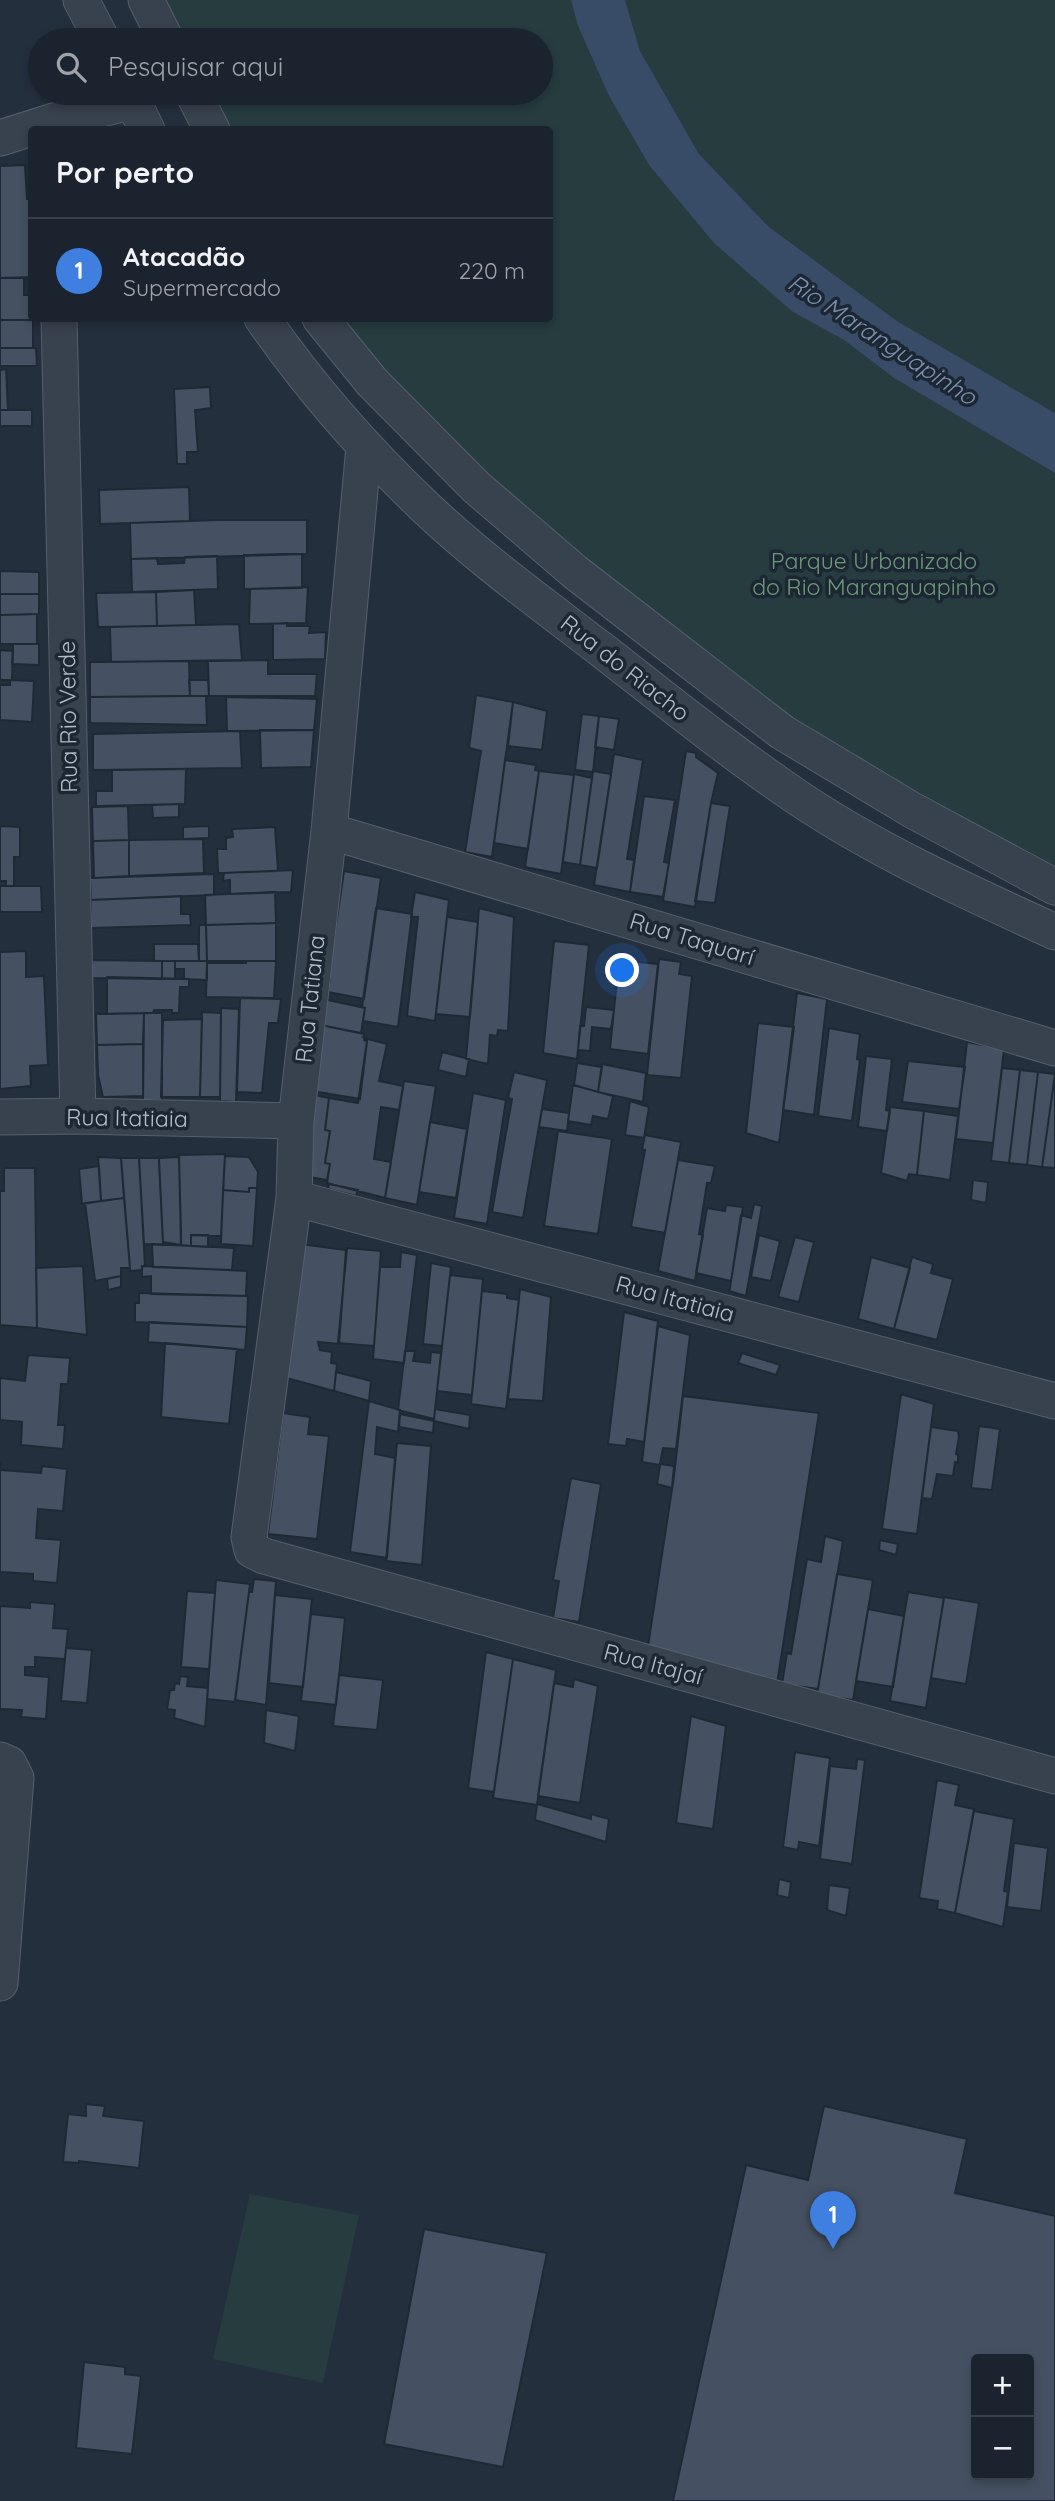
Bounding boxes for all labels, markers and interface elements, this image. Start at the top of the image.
search box [28,28,553,105]
icon: search [52,48,90,86]
text: Pesquisar aqui [108,50,283,83]
text: Por perto [56,153,194,191]
text: Atacadão [123,240,245,273]
text: 1 [75,256,83,285]
text: 220 m [459,256,525,285]
water label: Rio Maranguapinho [783,267,984,412]
text: Supermercado [123,273,281,302]
park label: Parque Urbanizado do Rio Maranguapinho [752,546,996,601]
street label: Rua do Riacho [555,608,696,727]
street label: Rua Rio Verde [52,641,83,793]
street label: Rua Taquarí [626,906,758,971]
street label: Rua Tatiana [288,934,331,1064]
your location [605,953,639,987]
street label: Rua Itatiaia [66,1102,188,1133]
street label: Rua Itatiaia [613,1269,738,1328]
street label: Rua Itajaí [601,1636,706,1691]
pin: 1 [810,2191,856,2249]
map controls [971,2354,1034,2480]
button: + [971,2354,1034,2417]
button: − [971,2417,1034,2480]

